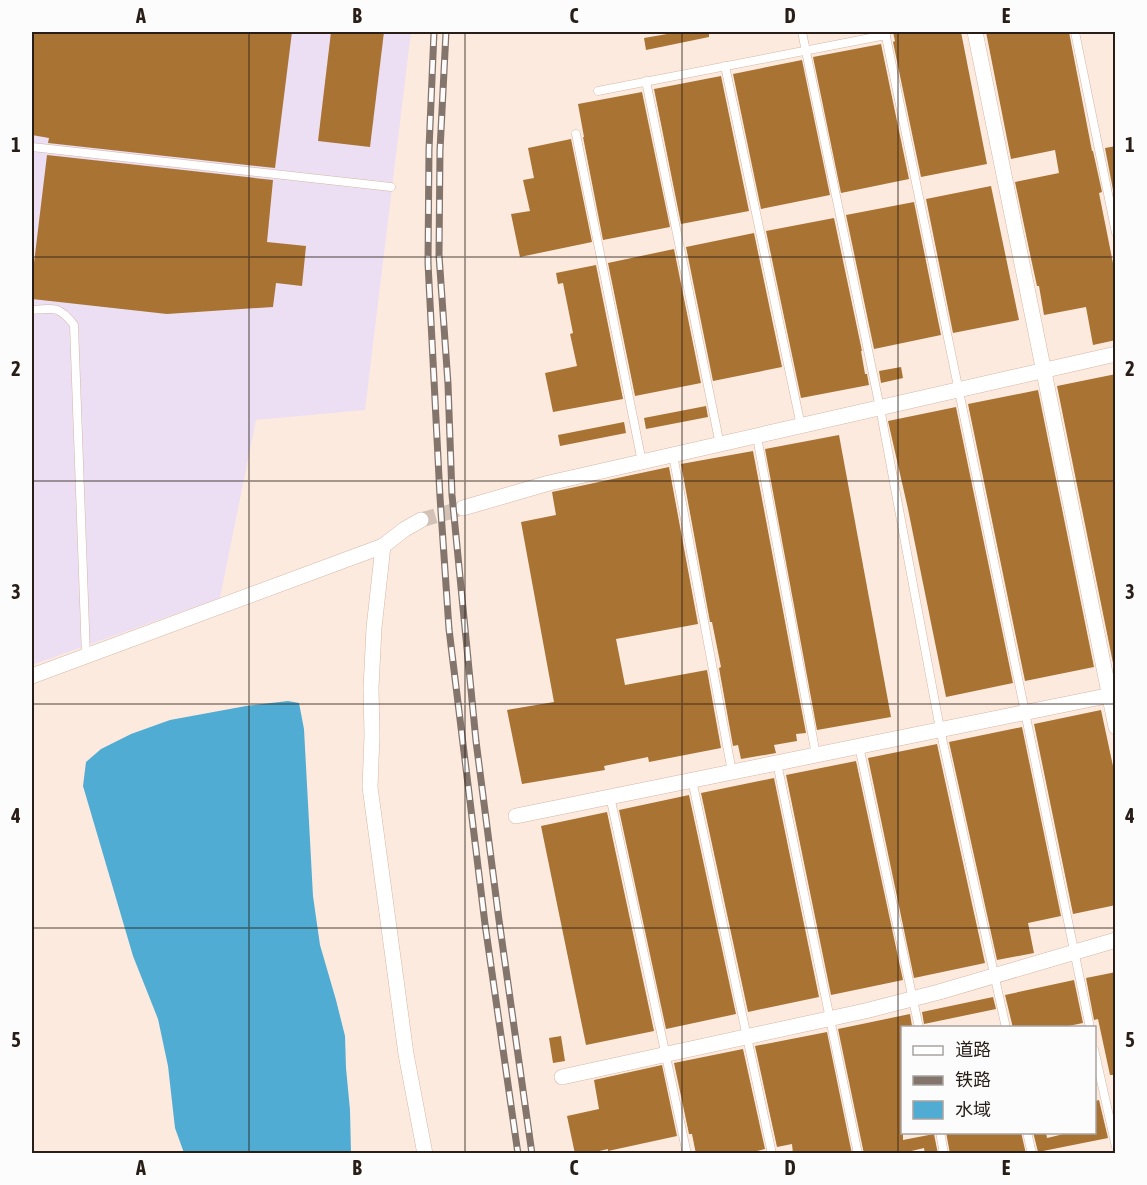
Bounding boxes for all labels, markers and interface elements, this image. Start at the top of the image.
text: A [135,4,146,27]
text: B [352,4,362,27]
text: C [570,4,579,27]
text: D [784,4,796,27]
text: E [1002,4,1011,27]
text: 1 [11,133,21,156]
text: 1 [1125,133,1135,156]
text: 2 [11,357,21,380]
text: 2 [1125,357,1135,380]
text: 3 [11,580,21,603]
text: 3 [1125,580,1135,603]
text: 4 [10,804,21,827]
text: 4 [1124,804,1135,827]
legend [901,1026,1096,1134]
text: 5 [11,1028,21,1051]
text: 5 [1125,1028,1135,1051]
text: 道路 [955,1039,991,1060]
text: 铁路 [955,1069,991,1090]
text: 水域 [955,1099,991,1120]
text: A [135,1156,146,1179]
text: B [352,1156,362,1179]
text: C [570,1156,579,1179]
text: D [784,1156,796,1179]
text: E [1002,1156,1011,1179]

